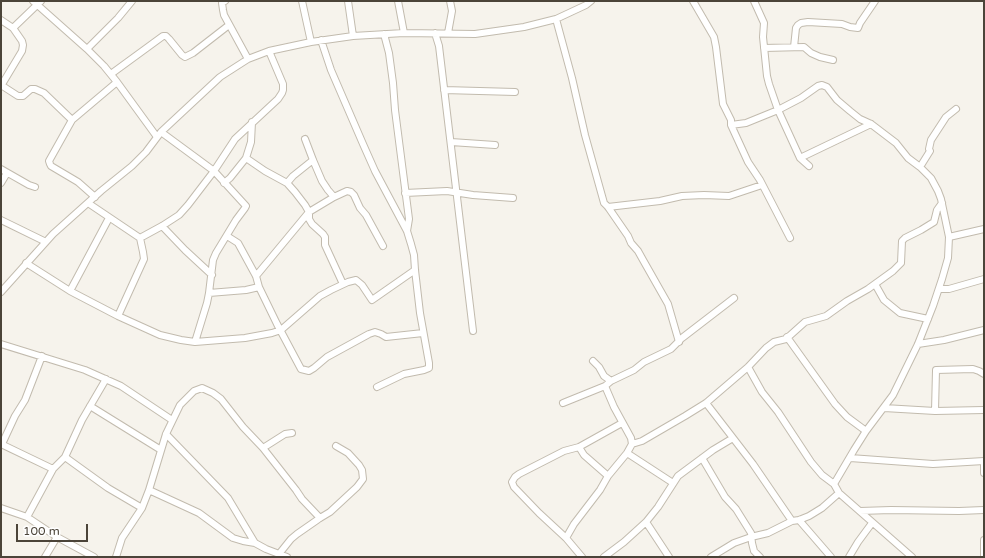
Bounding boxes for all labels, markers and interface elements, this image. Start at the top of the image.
scale bar [18,516,90,542]
text: 100 m [23,524,60,538]

